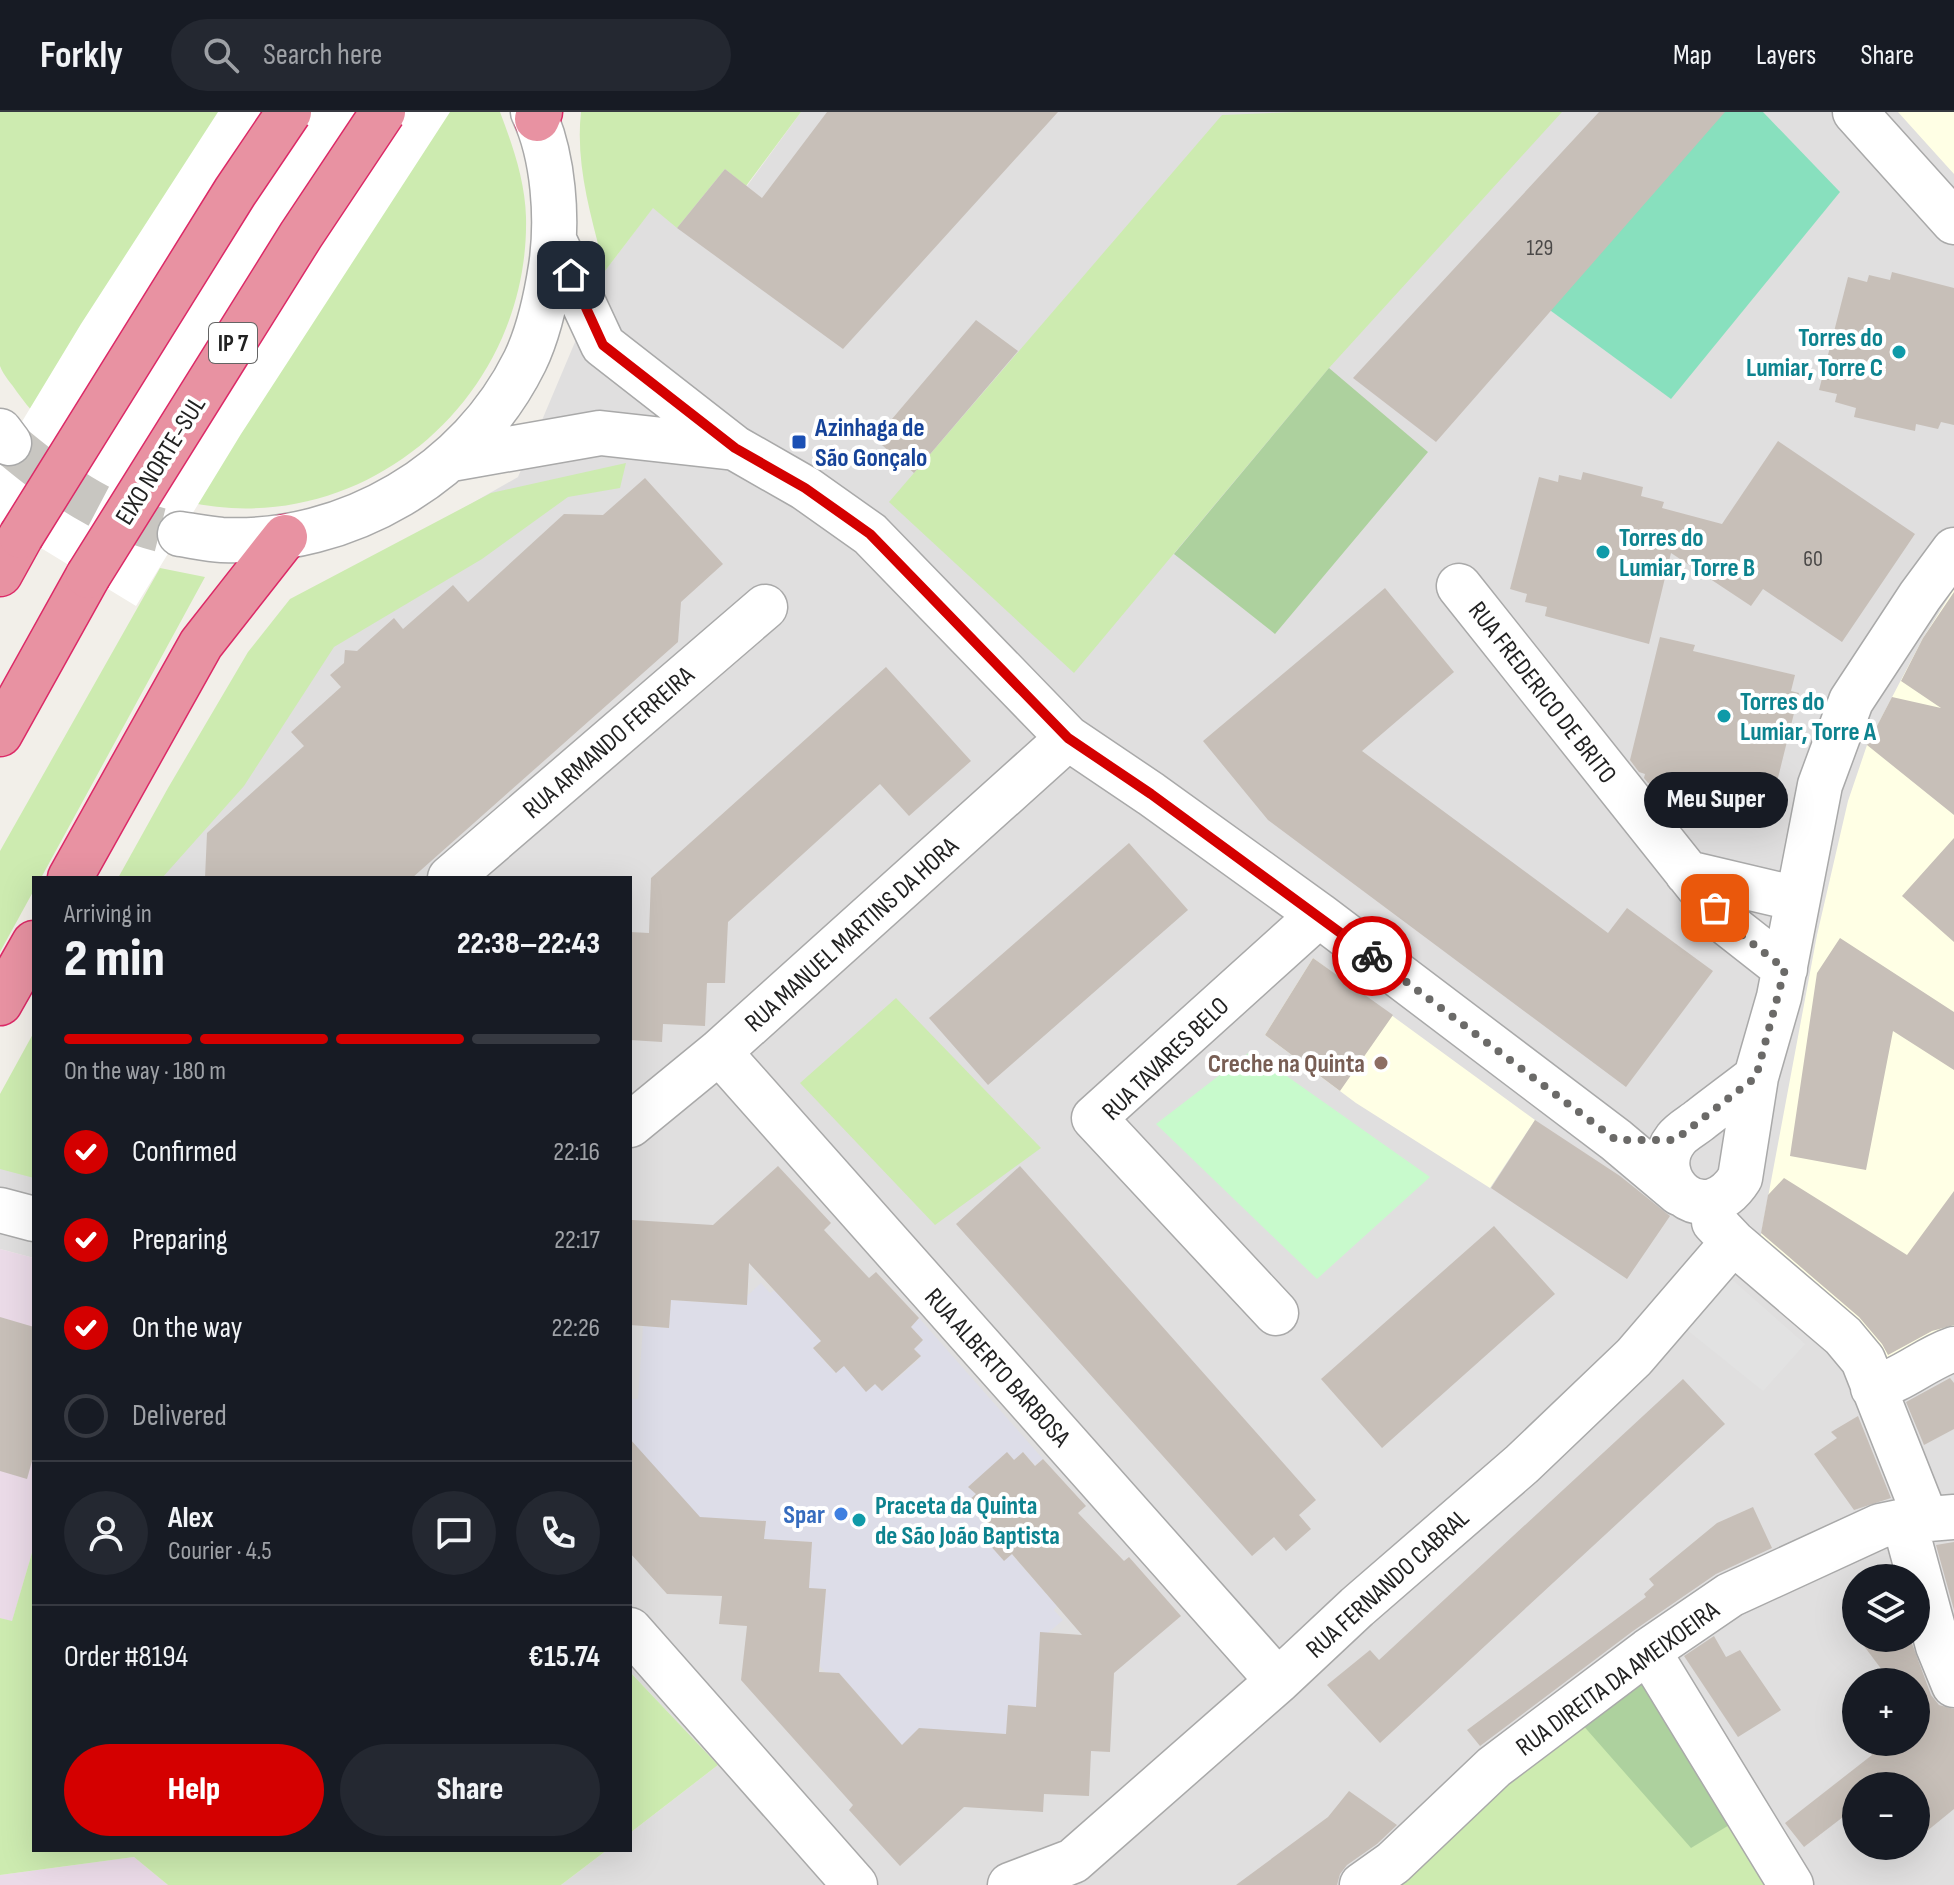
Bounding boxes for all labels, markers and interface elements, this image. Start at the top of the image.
search box [171,19,731,91]
text: Forkly [40,33,123,78]
icon: search [199,33,243,77]
text: Search here [263,37,382,73]
text: Map [1673,39,1712,72]
text: Layers [1756,39,1816,72]
text: Share [1860,39,1914,72]
house number: 129 [1527,235,1553,262]
pin [537,241,605,309]
icon: home [549,253,593,297]
road number: IP 7 [209,323,257,363]
place label: Torres do Lumiar, Torre C [1746,323,1883,384]
marker: Torres do Lumiar, Torre C [1890,343,1908,361]
street label: EIXO NORTE-SUL [110,391,213,531]
place label: Azinhaga de São Gonçalo [814,413,927,474]
marker: Azinhaga de São Gonçalo [790,433,808,451]
place label: Torres do Lumiar, Torre B [1619,523,1755,584]
marker: Torres do Lumiar, Torre B [1594,543,1612,561]
house number: 60 [1803,546,1823,573]
street label: RUA FREDERICO DE BRITO [1461,596,1622,790]
street label: RUA ARMANDO FERREIRA [517,660,701,826]
place label: Torres do Lumiar, Torre A [1740,687,1877,748]
marker: Torres do Lumiar, Torre A [1715,707,1733,725]
callout: Meu Super [1643,772,1787,828]
text: Meu Super [1667,784,1765,815]
street label: RUA MANUEL MARTINS DA HORA [739,831,966,1039]
pin [1681,874,1749,942]
icon: bag [1693,886,1737,930]
text: Arriving in [64,899,152,930]
courier [1332,916,1412,996]
text: 22:38–22:43 [457,926,600,962]
text: 2 min [64,928,165,991]
icon: bike [1350,934,1394,978]
street label: RUA TAVARES BELO [1096,991,1236,1127]
place label: Creche na Quinta [1208,1049,1365,1080]
marker: Creche na Quinta [1372,1054,1390,1072]
text: On the way · 180 m [64,1056,226,1087]
icon: check [64,1130,108,1174]
text: Confirmed [132,1134,237,1170]
text: 22:16 [553,1137,600,1168]
icon: check [64,1218,108,1262]
text: Preparing [132,1222,228,1258]
text: 22:17 [554,1225,600,1256]
street label: RUA ALBERTO BARBOSA [918,1282,1077,1454]
icon: check [64,1306,108,1350]
text: On the way [132,1310,242,1346]
text: 22:26 [552,1313,600,1344]
text: Delivered [132,1398,227,1434]
button: person [64,1491,148,1575]
button: chat [412,1491,496,1575]
button: phone [516,1491,600,1575]
place label: Praceta da Quinta de São João Baptista [875,1491,1060,1552]
text: Alex [168,1500,214,1536]
place label: Spar [783,1500,825,1531]
street label: RUA FERNANDO CABRAL [1300,1503,1476,1665]
marker: Spar [832,1505,850,1523]
marker: Praceta da Quinta de São João Baptista [850,1511,868,1529]
text: Courier · 4.5 [168,1536,272,1567]
map controls [1842,1564,1930,1860]
button: layers [1842,1564,1930,1652]
street label: RUA DIREITA DA AMEIXOEIRA [1510,1595,1726,1763]
text: Order #8194 [64,1639,188,1675]
text: €15.74 [528,1639,600,1675]
button: + [1842,1668,1930,1756]
button: Help [64,1744,324,1836]
button: Share [340,1744,600,1836]
button: − [1842,1772,1930,1860]

